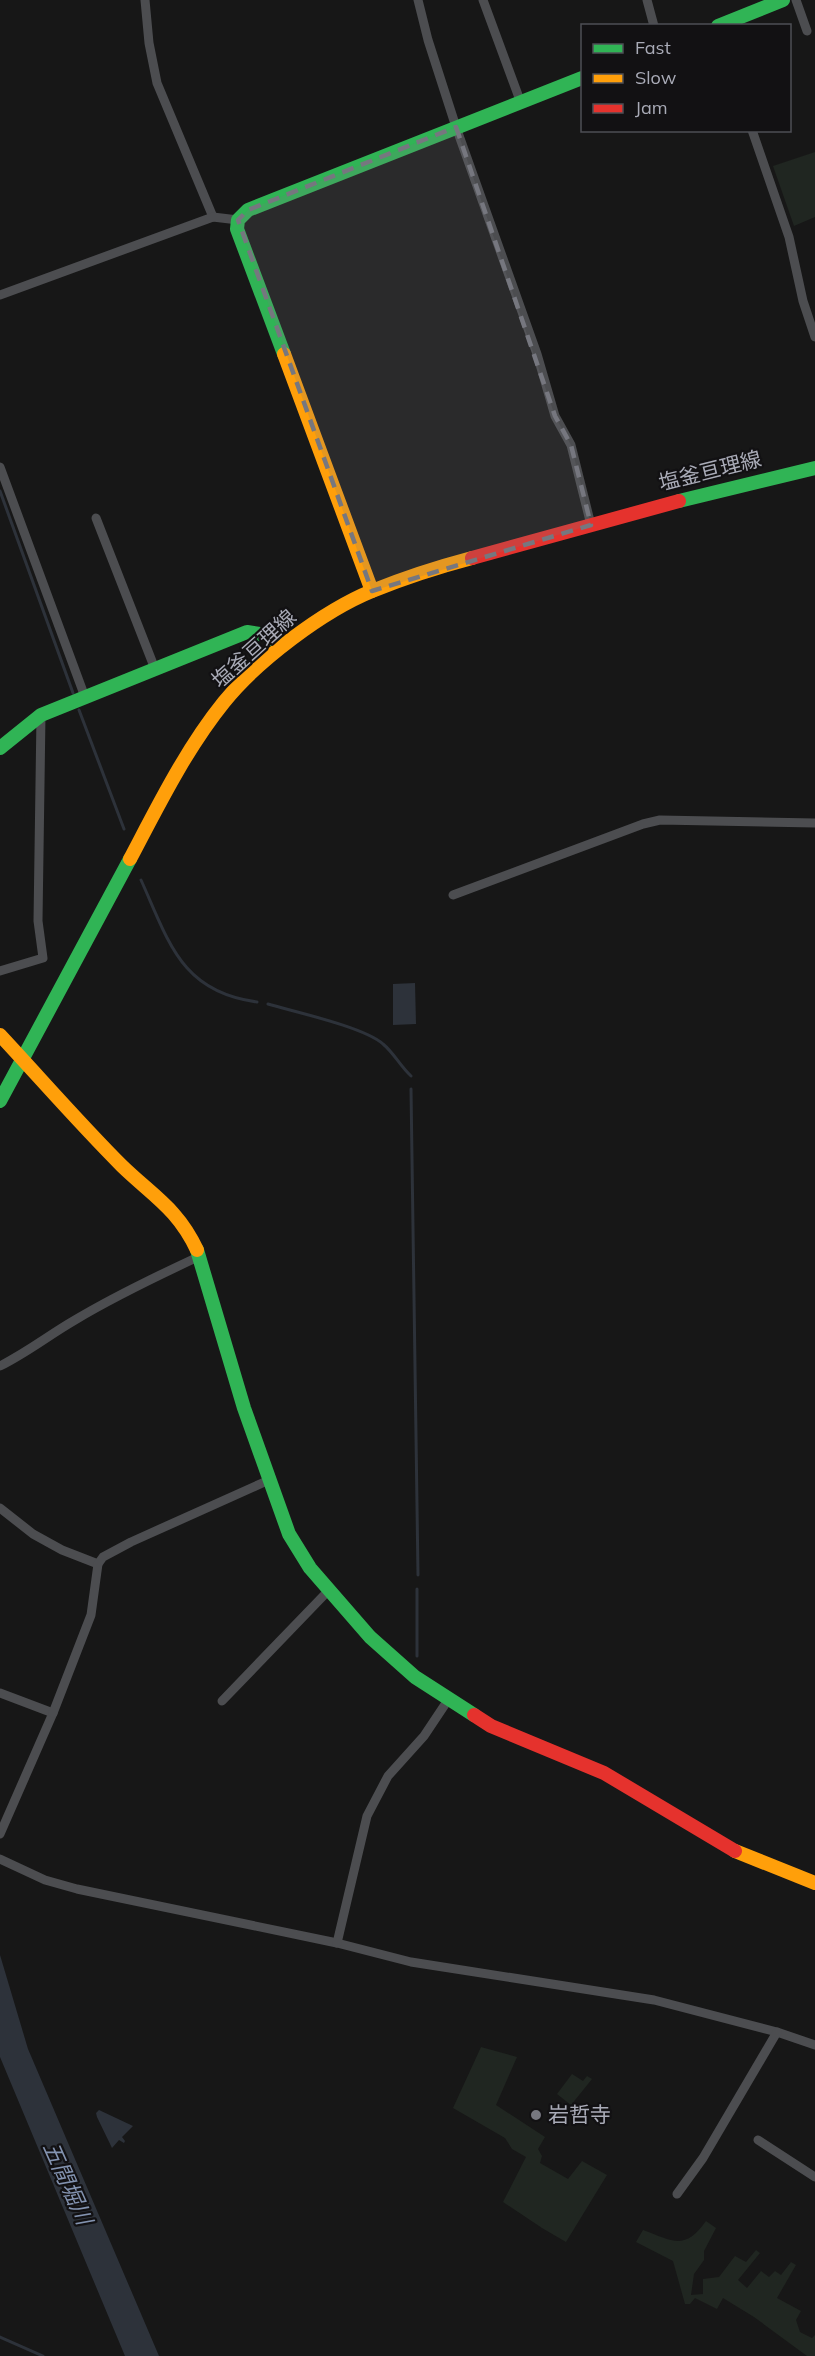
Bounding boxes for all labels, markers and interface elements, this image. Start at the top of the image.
legend [581,24,791,132]
text: Fast [635,36,671,59]
text: Slow [635,66,677,89]
text: Jam [635,96,668,119]
street label: 塩釜亘理線 [656,445,764,495]
street label: 塩釜亘理線 [206,603,301,693]
place label: 岩哲寺 [548,2101,611,2127]
marker: 岩哲寺 [529,2108,543,2122]
water label: 五間堀川 [37,2137,99,2231]

